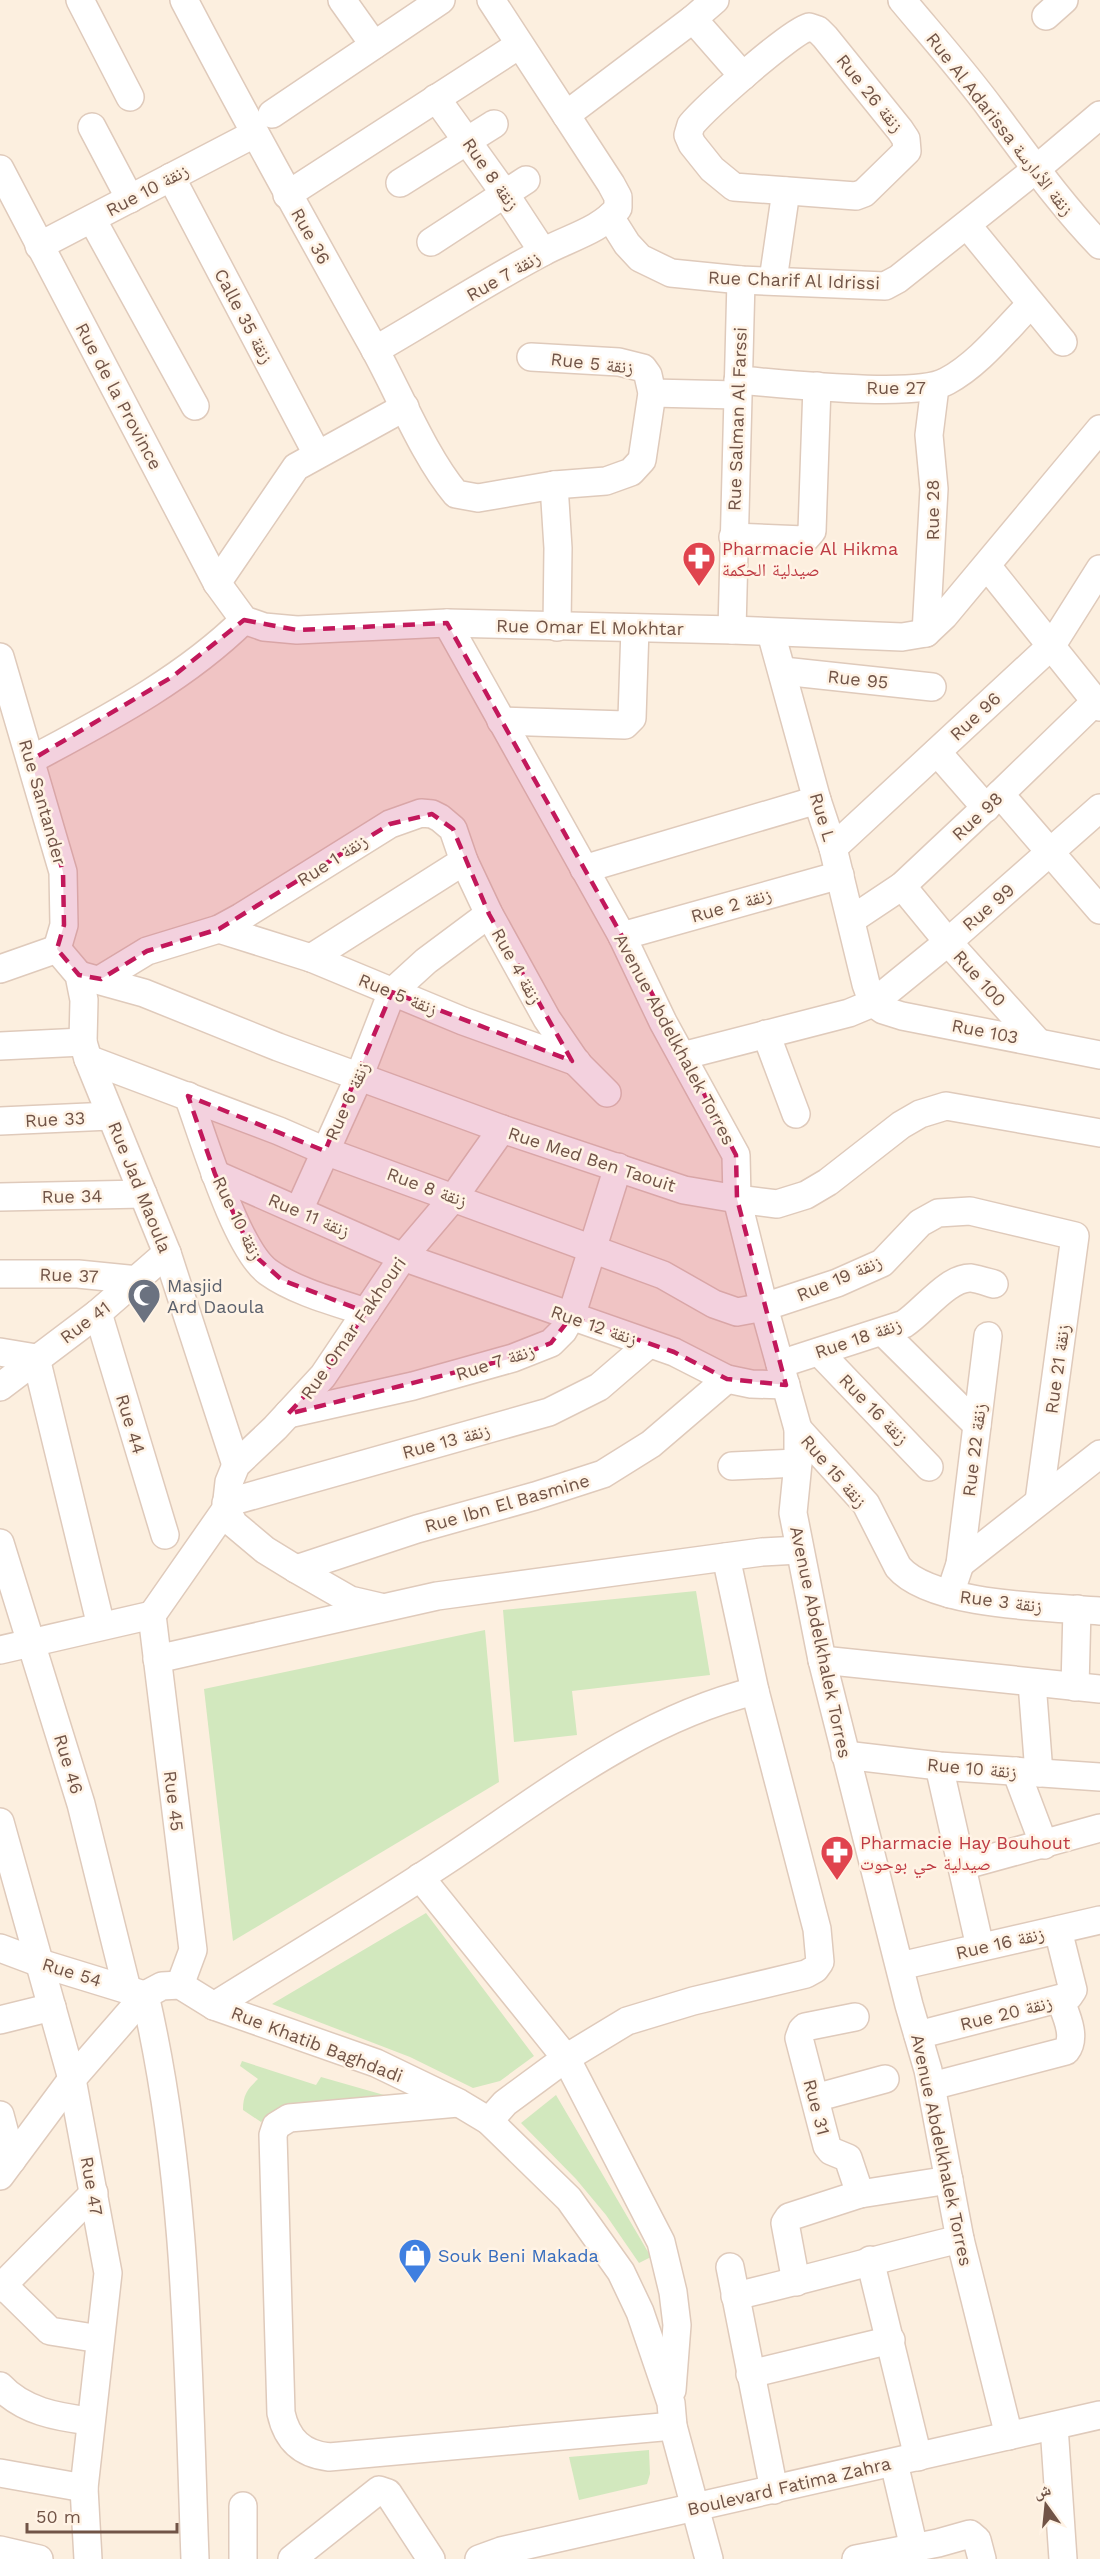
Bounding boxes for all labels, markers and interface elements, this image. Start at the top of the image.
street label: Rue Al Adarissa زنقة الأدارسة [922,28,1078,220]
street label: Rue 26 زنقة [832,50,908,136]
street label: Rue 8 زنقة [458,134,524,214]
street label: Rue 10 زنقة [102,159,192,220]
street label: Rue 36 [287,204,335,268]
street label: Rue 7 زنقة [463,247,544,305]
street label: Calle 35 زنقة [210,265,278,367]
street label: Rue Charif Al Idrissi [708,267,880,293]
street label: Rue de la Province [71,319,167,473]
street label: Rue Salman Al Farssi [723,327,751,511]
street label: Rue 5 زنقة [550,348,634,378]
street label: Rue 27 [866,377,926,398]
street label: Rue 28 [922,480,943,540]
place label: Pharmacie Al Hikma صيدلية الحكمة [722,538,898,580]
pharmacy icon: Pharmacie Al Hikma صيدلية الحكمة [681,540,717,587]
street label: Rue Omar El Mokhtar [496,615,684,639]
street label: Rue 95 [827,665,889,693]
street label: Rue 96 [945,687,1005,745]
street label: Rue Santander [15,737,71,867]
street label: Rue 98 [947,787,1007,845]
street label: Rue L [806,790,840,844]
street label: Rue 1 زنقة [293,830,371,890]
street label: Rue 99 [958,879,1018,935]
street label: Rue 2 زنقة [688,883,774,927]
street label: Rue 4 زنقة [488,924,546,1008]
street label: Avenue Abdelkhalek Torres [610,930,740,1148]
street label: Rue 100 [949,946,1011,1010]
street label: Rue 5 زنقة [356,969,440,1019]
street label: Rue 103 [950,1014,1020,1048]
street label: Rue 6 زنقة [320,1059,374,1143]
street label: Rue 33 [24,1107,86,1131]
street label: Rue Jad Maoula [104,1118,176,1256]
street label: Rue Med Ben Taouit [506,1122,679,1196]
street label: Rue 8 زنقة [384,1163,470,1211]
street label: Rue 10 زنقة [209,1173,267,1263]
street label: Rue 34 [41,1185,103,1207]
street label: Rue 11 زنقة [265,1188,353,1242]
street label: Rue 19 زنقة [793,1251,885,1305]
street label: Rue Omar Fakhouri [296,1253,410,1403]
street label: Rue 37 [39,1263,99,1287]
place label: Masjid Ard Daoula [167,1275,264,1317]
mosque icon: Masjid Ard Daoula [126,1277,162,1324]
street label: Rue 41 [56,1296,114,1348]
street label: Rue 12 زنقة [548,1300,640,1350]
street label: Rue 18 زنقة [812,1313,904,1363]
street label: Rue 21 زنقة [1040,1323,1074,1415]
street label: Rue 7 زنقة [453,1339,537,1385]
street label: Rue 16 زنقة [835,1369,913,1449]
street label: Rue 44 [112,1392,150,1456]
street label: Rue 22 زنقة [958,1402,990,1498]
street label: Rue 13 زنقة [400,1419,492,1463]
street label: Rue 15 زنقة [797,1430,871,1512]
street label: Rue Ibn El Basmine [422,1469,592,1537]
street label: Avenue Abdelkhalek Torres [786,1524,856,1760]
street label: Rue 3 زنقة [959,1586,1044,1616]
street label: Rue 46 [50,1732,88,1796]
street label: Rue 10 زنقة [926,1754,1018,1782]
street label: Rue 45 [160,1770,188,1832]
place label: Pharmacie Hay Bouhout صيدلية حي بوحوت [860,1832,1071,1878]
pharmacy icon: Pharmacie Hay Bouhout صيدلية حي بوحوت [819,1834,855,1881]
street label: Rue 16 زنقة [954,1923,1046,1963]
street label: Rue 54 [40,1953,104,1991]
street label: Rue 20 زنقة [958,1991,1054,2035]
street label: Rue Khatib Baghdadi [228,2002,406,2086]
street label: Avenue Abdelkhalek Torres [907,2032,977,2268]
street label: Rue 31 [799,2077,835,2137]
street label: Rue 47 [76,2155,108,2217]
shop icon: Souk Beni Makada [397,2237,433,2284]
place label: Souk Beni Makada [438,2245,599,2266]
street label: Boulevard Fatima Zahra [685,2452,893,2520]
north arrow [1016,2475,1076,2535]
text: ش [1032,2480,1053,2502]
scale bar [27,2496,177,2534]
text: 50 m [36,2506,81,2527]

